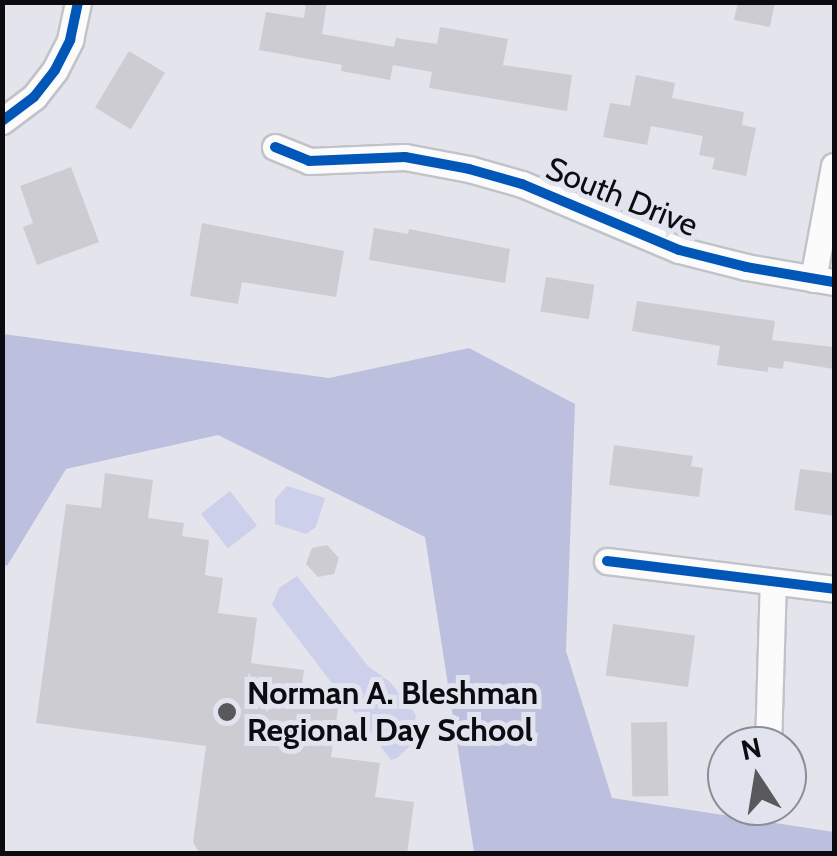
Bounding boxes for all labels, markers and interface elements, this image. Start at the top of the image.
street label: South Drive [541,149,703,245]
place label: Norman A. Bleshman Regional Day School [247,675,538,750]
marker: Norman A. Bleshman Regional Day School [216,701,238,723]
north arrow [707,726,807,826]
text: N [738,730,764,767]

